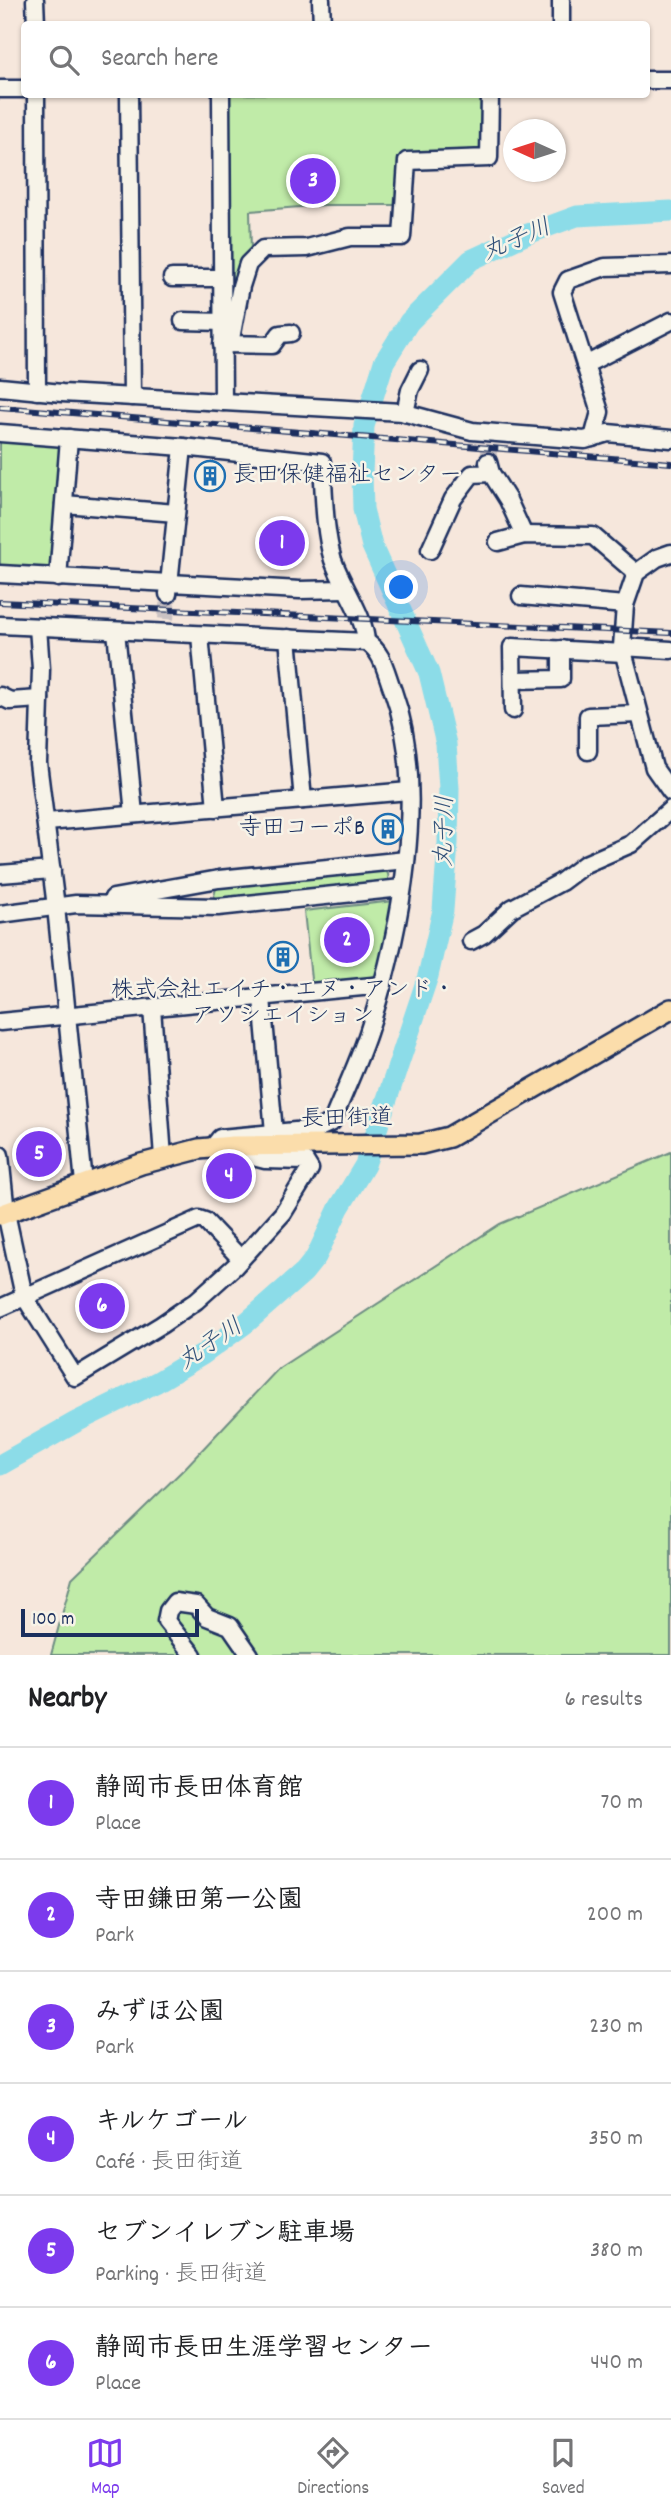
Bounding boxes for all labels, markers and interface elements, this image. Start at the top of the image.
search box [21,21,650,98]
icon: search [45,41,83,79]
text: Search here [101,41,219,78]
north arrow [503,119,566,182]
pin: 3 [290,155,336,207]
water label: 丸子川 [477,211,557,271]
building icon: 長田保健福祉センター [193,459,227,493]
place label: 長田保健福祉センター [233,460,462,493]
pin: 1 [259,517,305,569]
your location [384,570,418,604]
water label: 丸子川 [428,795,464,867]
building icon: 寺田コーポB [371,812,405,846]
place label: 寺田コーポB [239,813,365,846]
pin: 2 [324,914,370,966]
building icon: 株式会社エイチ・エヌ・アンド・ アソシエイション [266,940,300,974]
place label: 株式会社エイチ・エヌ・アンド・ アソシエイション [111,975,456,1034]
street label: 長田街道 [301,1103,393,1137]
pin: 5 [16,1128,62,1180]
pin: 4 [206,1150,252,1202]
pin: 6 [79,1280,125,1332]
water label: 丸子川 [172,1311,250,1379]
scale bar [21,1606,200,1638]
text: 100 m [32,1607,74,1634]
text: Nearby [28,1679,106,1722]
text: 6 results [565,1684,643,1717]
text: 静岡市長田体育館 [95,1771,303,1808]
text: 1 [48,1787,54,1820]
text: 70 m [601,1787,643,1820]
text: Place [95,1808,141,1841]
text: 寺田鎌田第一公園 [95,1883,303,1920]
text: 2 [46,1899,56,1932]
text: 200 m [587,1899,643,1932]
text: Park [95,1920,134,1953]
text: みずほ公園 [95,1995,224,2032]
text: 3 [46,2011,56,2044]
text: 230 m [589,2011,643,2044]
text: Park [95,2032,134,2065]
text: キルケゴール [95,2104,248,2141]
text: 4 [46,2123,56,2156]
text: 350 m [589,2123,643,2156]
text: Café · 長田街道 [95,2147,243,2180]
text: セブンイレブン駐車場 [95,2216,355,2253]
text: 5 [46,2235,56,2268]
text: 380 m [590,2235,643,2268]
text: Parking · 長田街道 [95,2259,267,2292]
text: 静岡市長田生涯学習センター [95,2331,433,2368]
text: 6 [45,2347,57,2380]
text: 440 m [590,2347,643,2380]
text: Place [95,2368,141,2401]
tab: Map [86,2434,124,2503]
tab: Directions [297,2434,369,2503]
tab: Saved [542,2434,585,2503]

